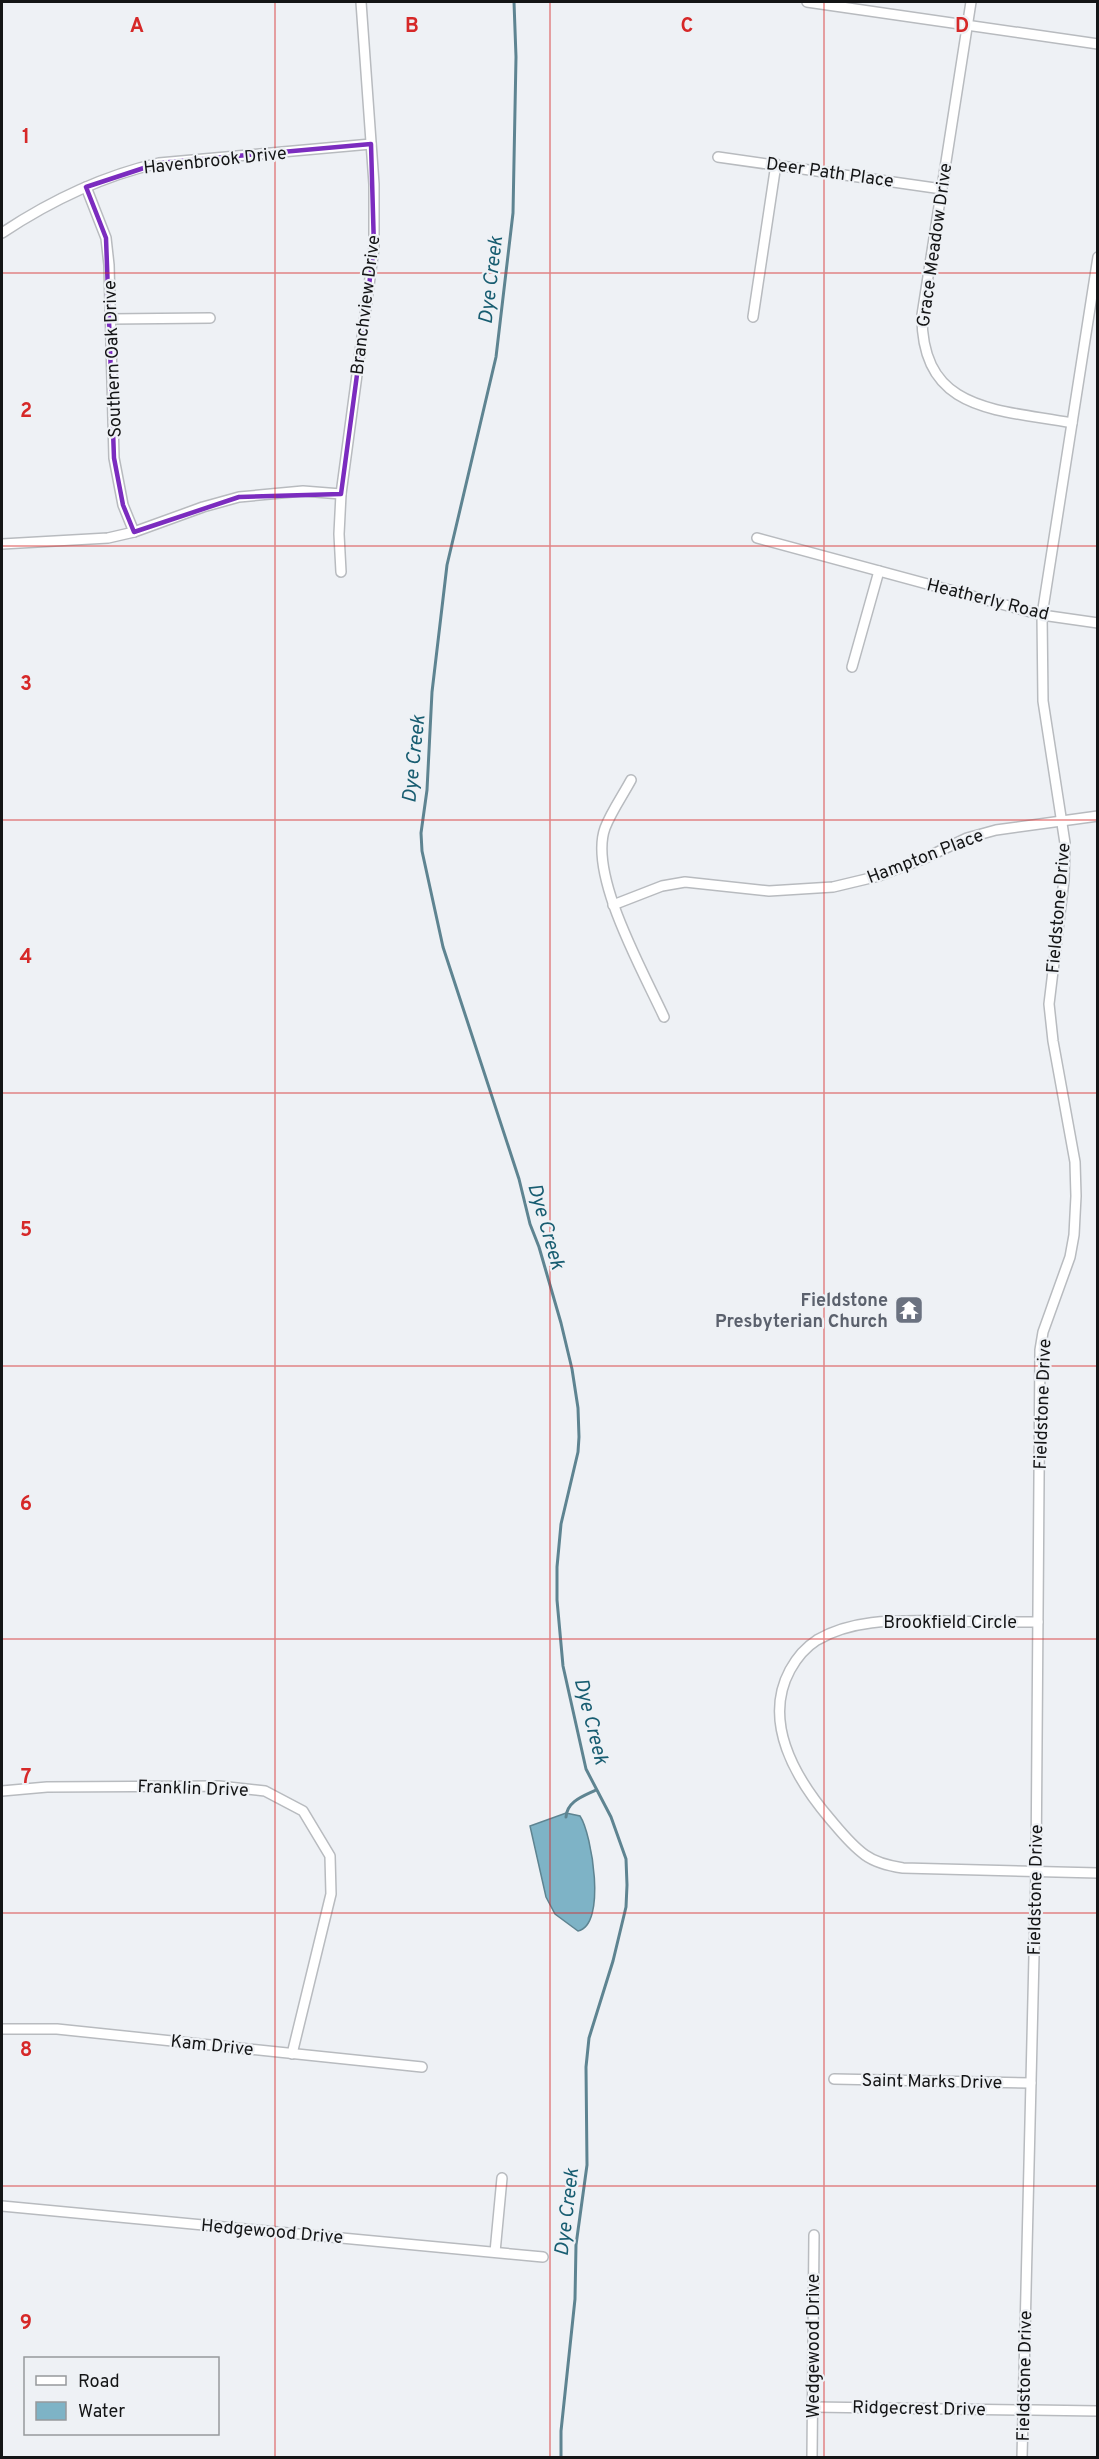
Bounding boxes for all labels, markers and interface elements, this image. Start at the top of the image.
text: A [130,14,144,40]
text: B [405,14,419,40]
text: C [681,14,693,40]
text: D [955,14,969,40]
text: 1 [22,125,30,151]
street label: Havenbrook Drive [142,143,288,180]
street label: Deer Path Place [764,153,895,194]
street label: Grace Meadow Drive [913,162,958,329]
street label: Branchview Drive [346,234,386,376]
water label: Dye Creek [474,234,510,326]
street label: Southern Oak Drive [99,280,128,438]
text: 2 [20,399,32,425]
street label: Heatherly Road [924,574,1051,627]
text: 3 [20,672,32,698]
water label: Dye Creek [397,713,433,804]
street label: Hampton Place [864,825,987,890]
street label: Fieldstone Drive [1042,842,1077,974]
text: 4 [20,945,32,971]
water label: Dye Creek [520,1181,570,1273]
text: 5 [20,1218,32,1244]
place label: Fieldstone Presbyterian Church [715,1290,888,1334]
temple icon: Fieldstone Presbyterian Church [893,1294,925,1326]
street label: Fieldstone Drive [1030,1338,1057,1470]
text: 6 [20,1492,32,1518]
street label: Brookfield Circle [883,1612,1017,1635]
water label: Dye Creek [567,1676,614,1768]
text: 7 [21,1765,31,1791]
street label: Franklin Drive [137,1776,249,1803]
street label: Fieldstone Drive [1024,1824,1049,1956]
street label: Kam Drive [169,2031,255,2062]
text: 8 [20,2038,32,2064]
street label: Saint Marks Drive [861,2070,1003,2095]
water label: Dye Creek [550,2166,586,2258]
street label: Hedgewood Drive [200,2215,344,2250]
street label: Wedgewood Drive [803,2274,826,2418]
street label: Fieldstone Drive [1013,2310,1038,2442]
text: 9 [20,2311,32,2337]
legend [24,2357,219,2435]
text: Road [78,2371,120,2394]
street label: Ridgecrest Drive [852,2397,986,2422]
text: Water [78,2401,125,2424]

